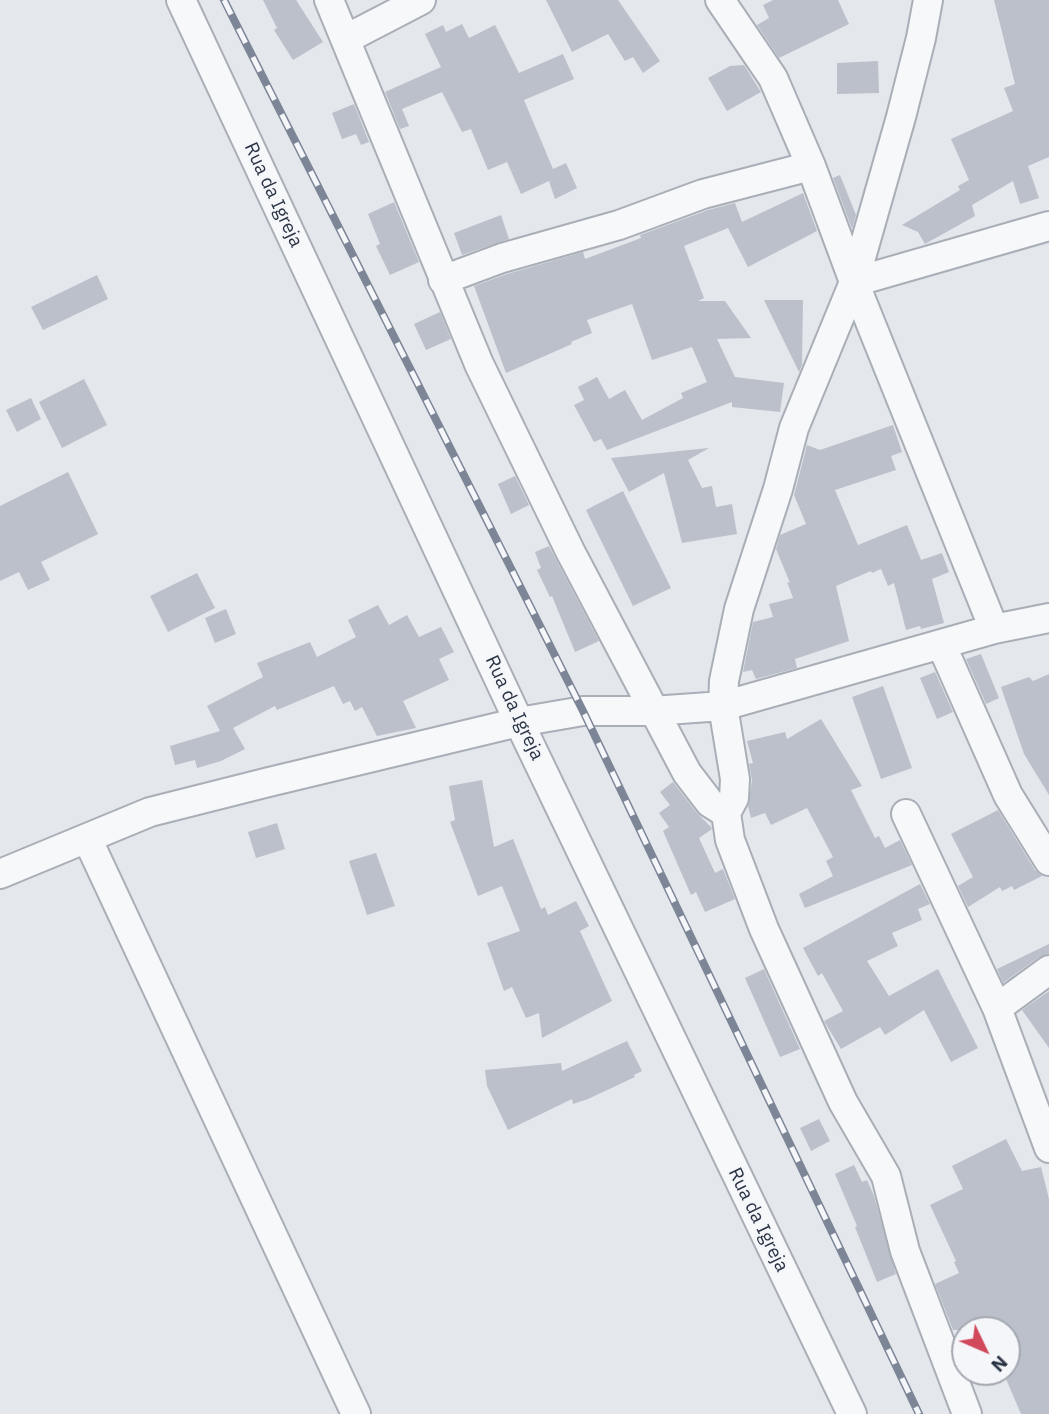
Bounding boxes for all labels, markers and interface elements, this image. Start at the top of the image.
street label: Rua da Igreja [239,139,307,251]
street label: Rua da Igreja [480,652,548,764]
street label: Rua da Igreja [723,1164,793,1276]
north arrow [951,1316,1021,1386]
text: N [986,1351,1013,1377]

